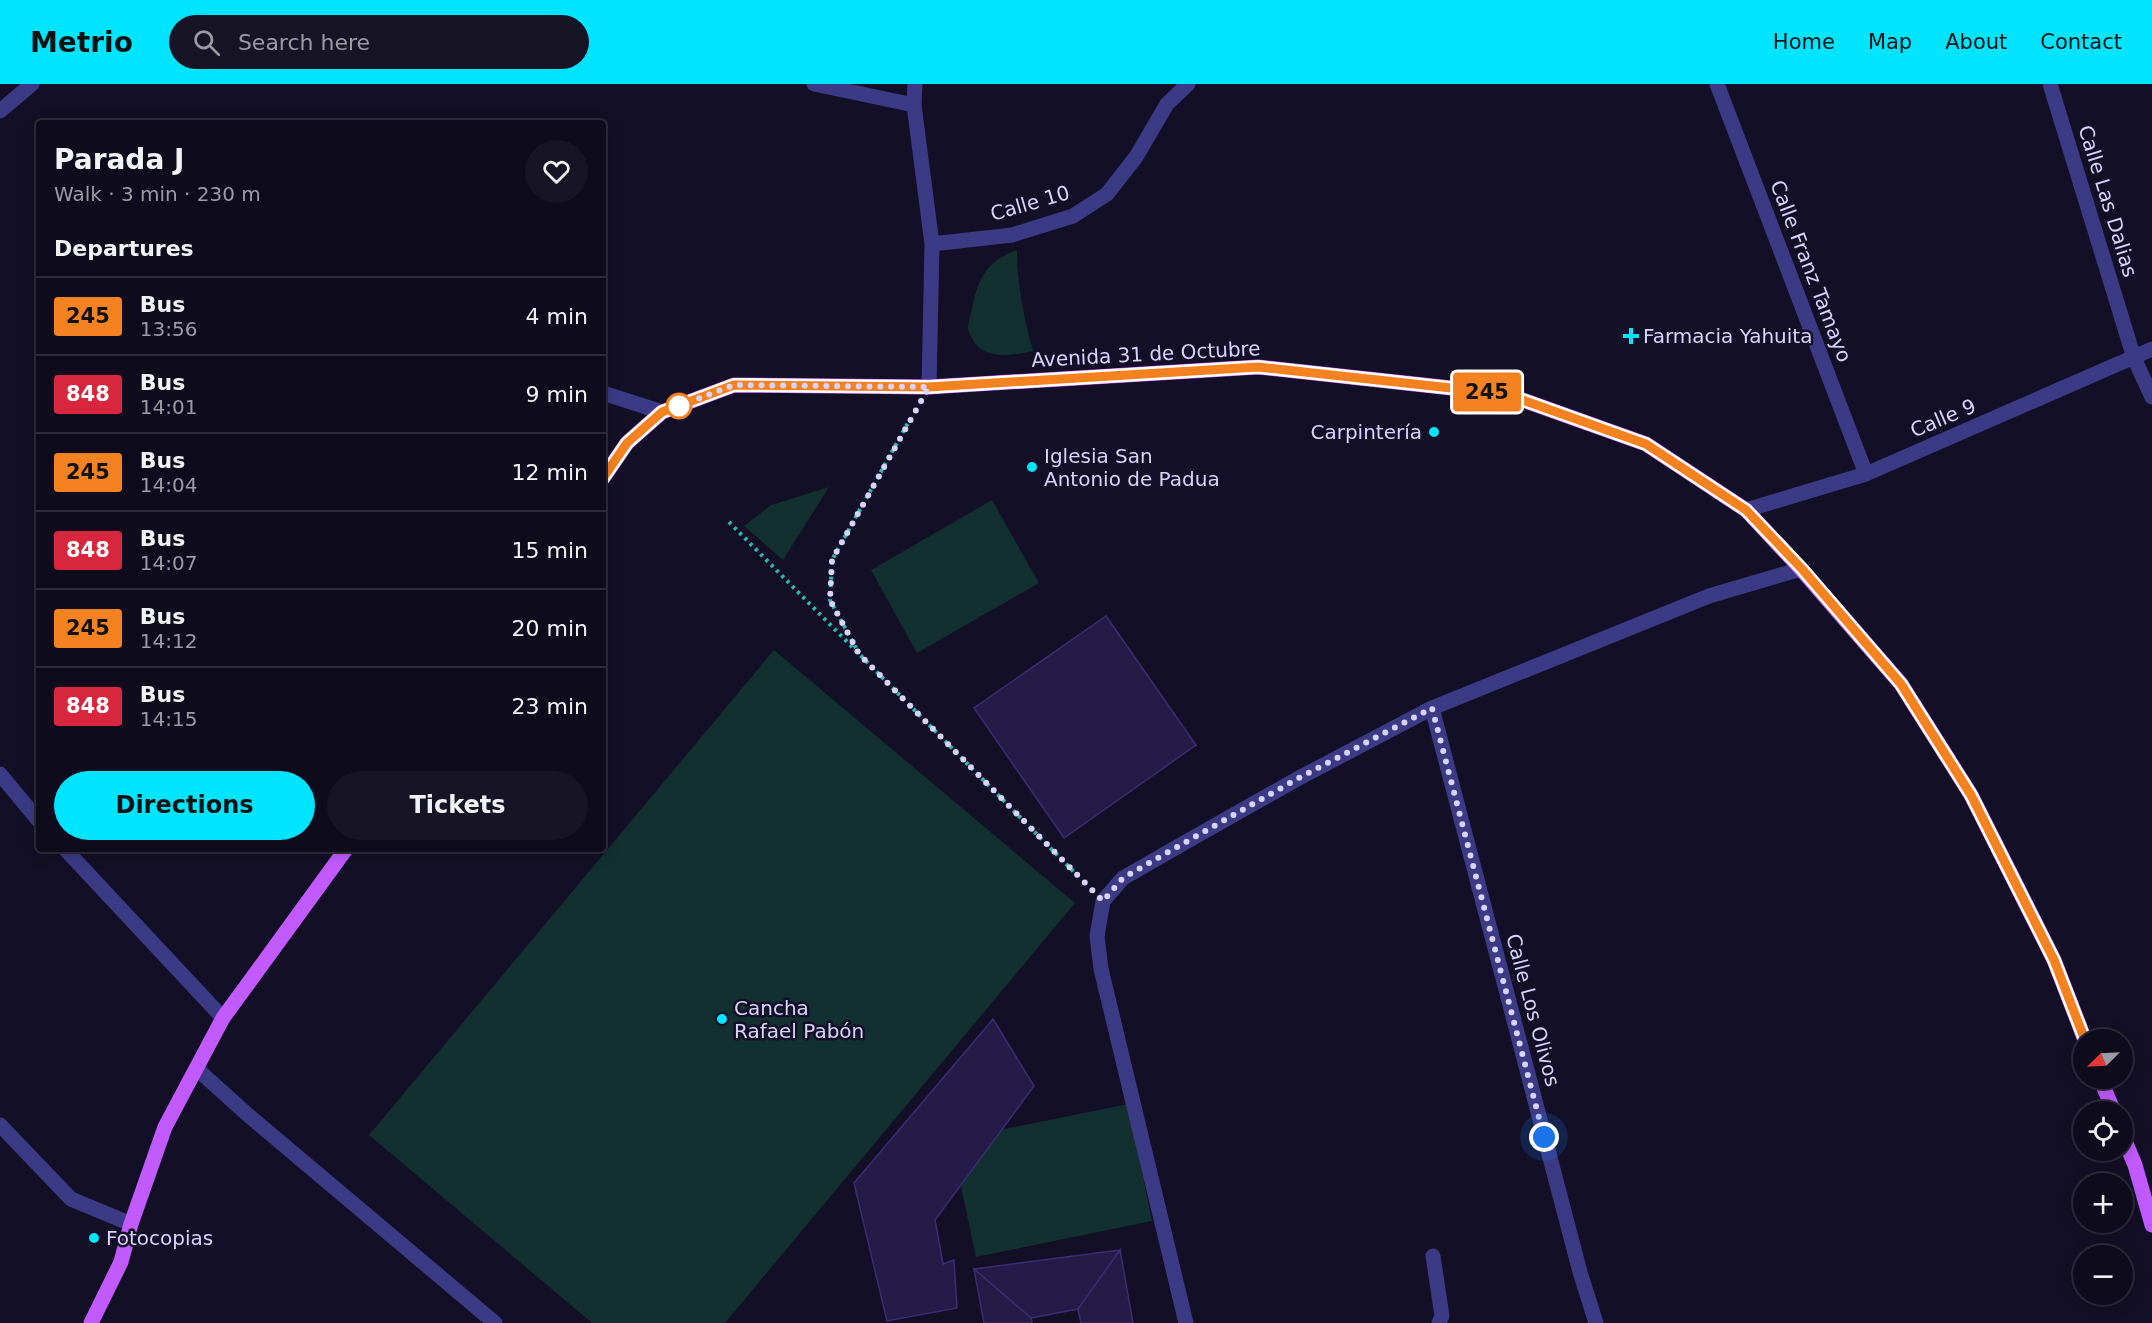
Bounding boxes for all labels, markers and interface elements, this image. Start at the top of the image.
search box [169,15,589,69]
text: Metrio [30,26,133,59]
icon: search [190,26,223,59]
text: Search here [238,30,370,55]
text: Home [1773,30,1835,54]
text: Map [1868,30,1912,54]
text: About [1945,30,2007,54]
text: Contact [2040,30,2122,54]
street label: Calle Las Dalias [2073,122,2143,280]
button: heart [525,140,588,203]
text: Parada J [54,143,184,176]
street label: Calle Franz Tamayo [1765,177,1857,365]
street label: Calle 10 [988,180,1072,226]
text: Walk · 3 min · 230 m [54,182,261,206]
text: Departures [54,236,194,261]
text: Bus [140,292,185,317]
text: 245 [66,304,110,328]
text: 4 min [526,304,588,329]
text: 13:56 [140,317,197,341]
place label: Farmacia Yahuita [1643,324,1812,348]
marker: Farmacia Yahuita [1624,329,1638,343]
street label: Avenida 31 de Octubre [1031,336,1261,372]
text: Bus [140,370,185,395]
line badge: 245 [1452,372,1522,412]
text: 245 [1465,380,1509,404]
text: 848 [66,382,110,406]
text: 9 min [526,382,588,407]
unlabelled marker [666,393,692,419]
street label: Calle 9 [1907,394,1979,442]
text: 14:01 [140,395,197,419]
place label: Carpintería [1310,420,1422,444]
marker: Carpintería [1427,425,1441,439]
place label: Iglesia San Antonio de Padua [1044,444,1220,491]
text: Bus [140,448,185,473]
text: 245 [66,460,110,484]
text: 12 min [512,460,588,485]
marker: Iglesia San Antonio de Padua [1025,460,1039,474]
text: 14:04 [140,473,197,497]
text: Bus [140,526,185,551]
text: 848 [66,538,110,562]
text: 15 min [512,538,588,563]
text: 14:07 [140,551,197,575]
text: Bus [140,604,185,629]
text: 245 [66,616,110,640]
text: 20 min [512,616,588,641]
text: 14:12 [140,629,197,653]
text: Bus [140,682,185,707]
text: 848 [66,694,110,718]
text: 23 min [512,694,588,719]
text: 14:15 [140,707,197,731]
button: Directions [54,771,315,840]
button: Tickets [327,771,588,840]
street label: Calle Los Olivos [1501,931,1565,1089]
place label: Cancha Rafael Pabón [734,996,864,1043]
marker: Cancha Rafael Pabón [715,1012,729,1026]
north arrow [2073,1029,2133,1089]
map controls [2073,1029,2133,1305]
button: locate [2073,1101,2133,1161]
your location [1529,1122,1559,1152]
button: + [2073,1173,2133,1233]
place label: Fotocopias [106,1226,213,1250]
marker: Fotocopias [87,1231,101,1245]
button: − [2073,1245,2133,1305]

